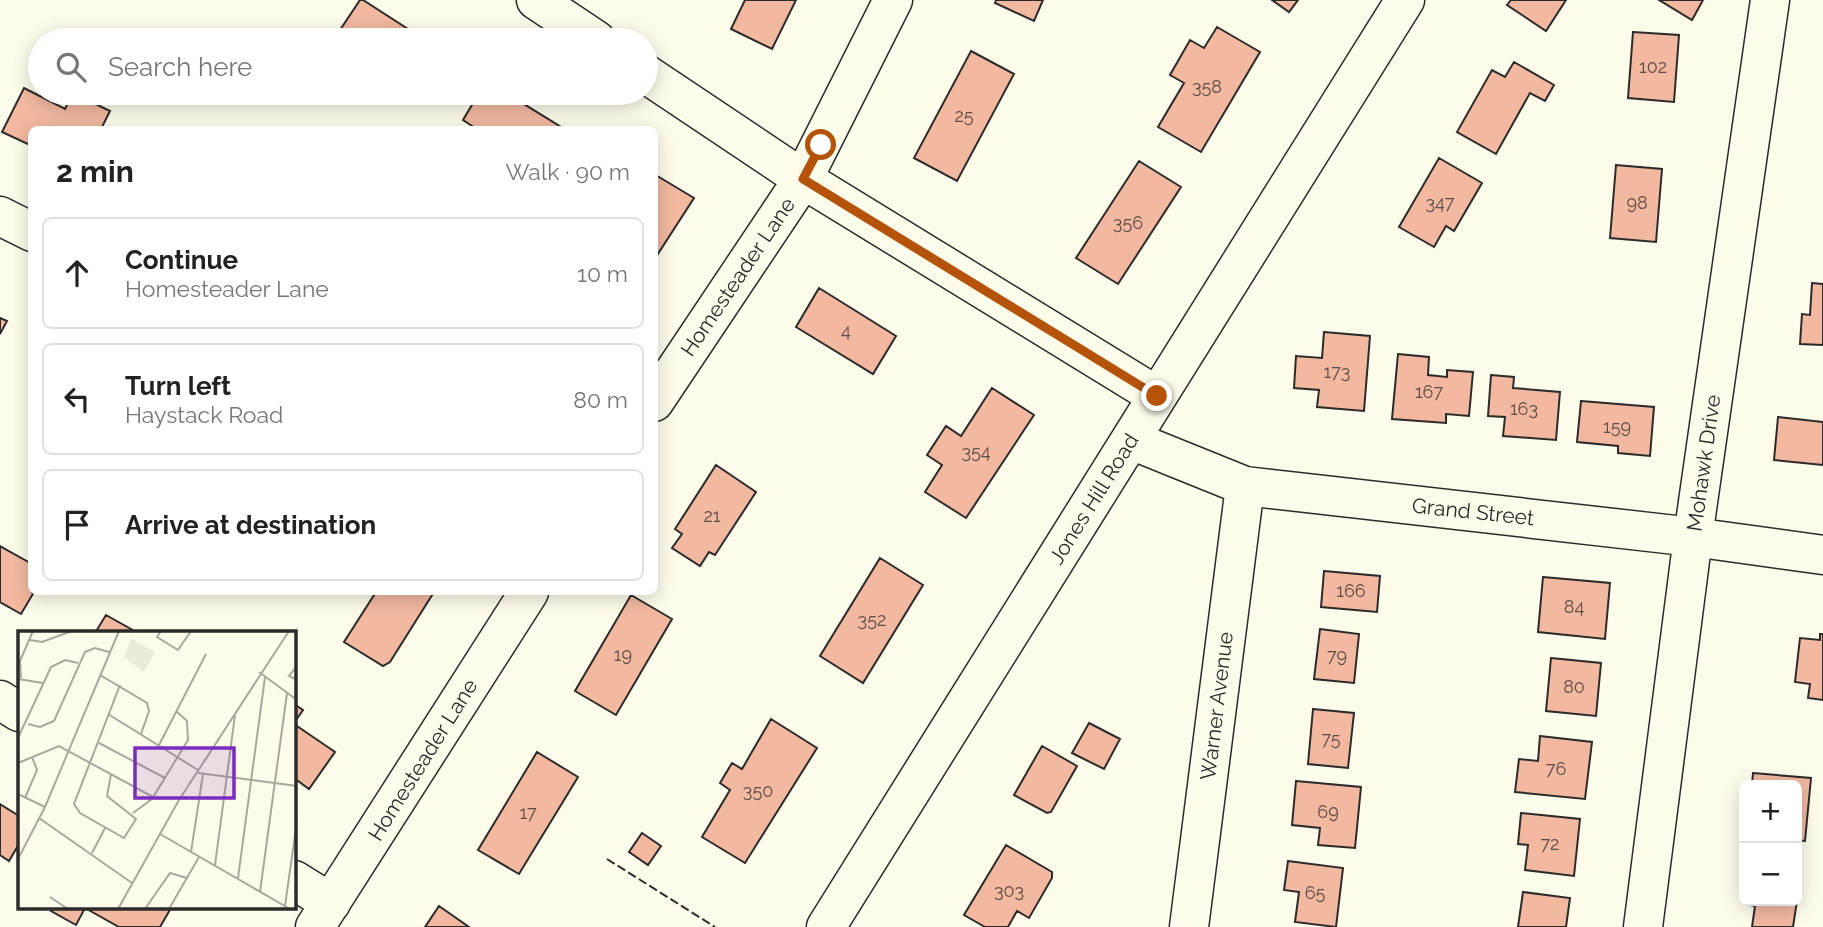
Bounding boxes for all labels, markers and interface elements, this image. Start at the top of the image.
search box [28,28,658,105]
icon: search [52,48,90,86]
text: Search here [108,52,252,82]
house number: 102 [1639,56,1667,77]
house number: 358 [1192,76,1222,97]
house number: 25 [954,105,974,126]
route start [805,129,836,160]
text: 2 min [56,154,134,189]
text: Walk · 90 m [506,158,630,185]
house number: 347 [1426,192,1455,213]
house number: 98 [1626,192,1648,213]
street label: Homesteader Lane [675,193,800,361]
house number: 356 [1113,212,1143,233]
text: Continue [125,245,238,275]
icon: ahead [58,254,96,292]
text: 10 m [577,260,628,287]
text: Homesteader Lane [125,275,329,302]
house number: 4 [841,320,851,341]
house number: 173 [1324,361,1350,382]
text: Turn left [125,371,231,401]
icon: left [58,380,96,418]
route end [1141,380,1172,411]
house number: 167 [1415,381,1443,402]
text: 80 m [573,386,628,413]
street label: Mohawk Drive [1682,393,1725,533]
house number: 163 [1510,398,1538,419]
text: Haystack Road [125,401,283,428]
house number: 159 [1603,416,1631,437]
street label: Jones Hill Road [1043,429,1144,569]
house number: 354 [961,441,991,462]
street label: Grand Street [1411,493,1535,530]
house number: 21 [703,505,721,526]
icon: arrive [58,506,96,544]
text: Arrive at destination [125,510,376,540]
house number: 166 [1336,580,1366,601]
house number: 84 [1564,596,1584,617]
house number: 352 [858,609,886,630]
street label: Warner Avenue [1195,630,1238,782]
inset map [18,631,296,909]
house number: 19 [614,644,632,665]
house number: 79 [1327,645,1347,666]
street label: Homesteader Lane [363,674,482,845]
house number: 80 [1563,676,1585,697]
house number: 75 [1321,728,1341,749]
house number: 76 [1546,758,1566,779]
house number: 350 [743,780,773,801]
map controls [1739,780,1802,906]
button: + [1739,780,1802,843]
house number: 69 [1317,801,1339,822]
house number: 17 [519,802,537,823]
house number: 72 [1540,833,1560,854]
button: − [1739,843,1802,906]
house number: 303 [994,880,1024,901]
house number: 65 [1305,882,1326,903]

